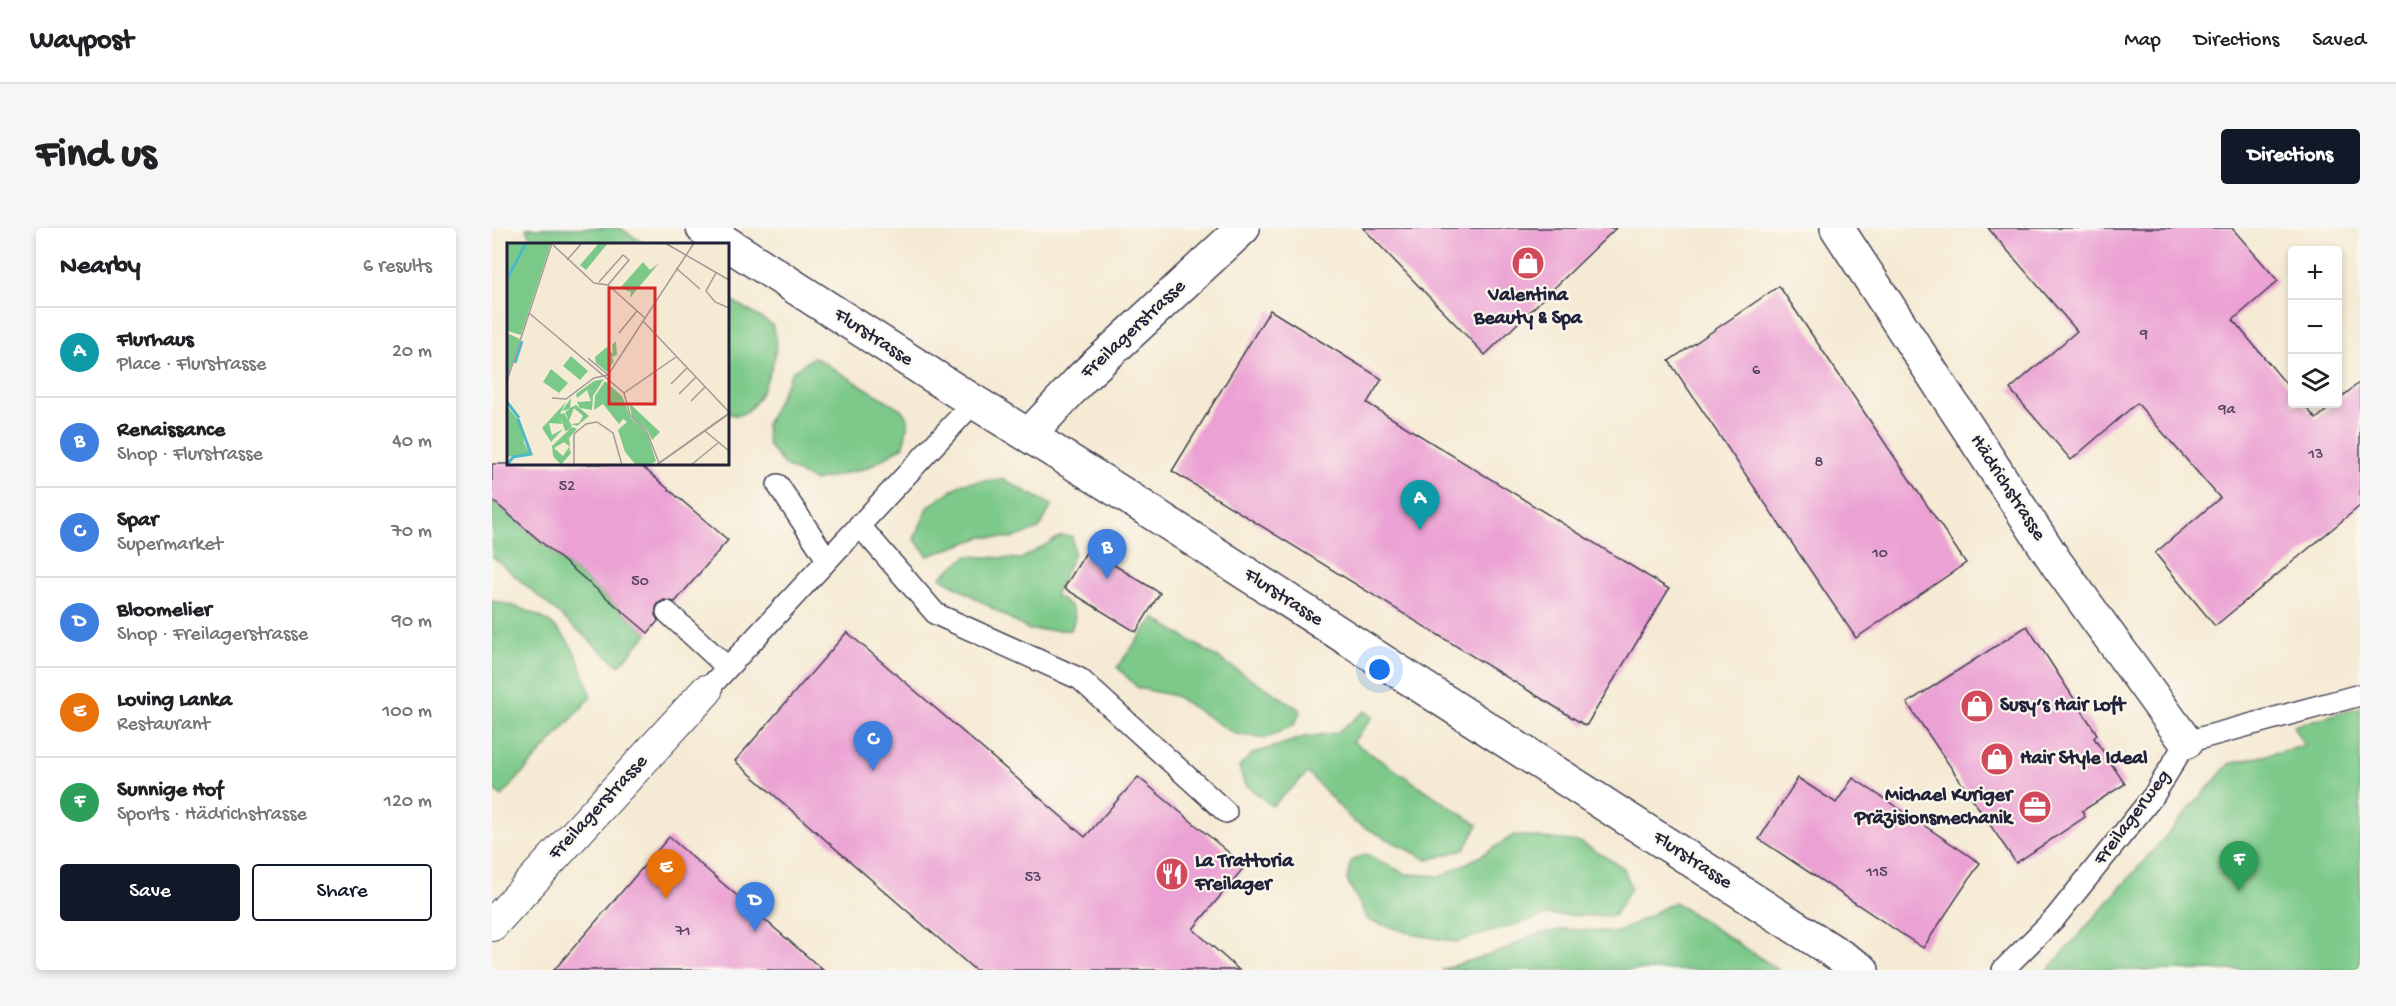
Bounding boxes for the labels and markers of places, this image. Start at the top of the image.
shop icon: Valentina Beauty & Spa [1510,245,1546,281]
place label: Valentina Beauty & Spa [1473,285,1583,331]
pin: A [1400,480,1440,530]
pin: B [1088,530,1126,579]
shop icon: Susy‘s Hair Loft [1959,688,1995,724]
place label: Susy‘s Hair Loft [2000,695,2127,718]
pin: C [854,722,892,771]
shop icon: Hair Style Ideal [1979,741,2015,777]
place label: Hair Style Ideal [2020,748,2148,771]
place label: Michael Kuriger Präzisionsmechanik [1854,785,2014,831]
office icon: Michael Kuriger Präzisionsmechanik [2017,789,2053,825]
pin: F [2220,842,2258,891]
pin: E [646,850,686,899]
place label: La Trattoria Freilager [1194,851,1294,897]
restaurant icon: La Trattoria Freilager [1154,856,1190,892]
pin: D [736,882,774,932]

